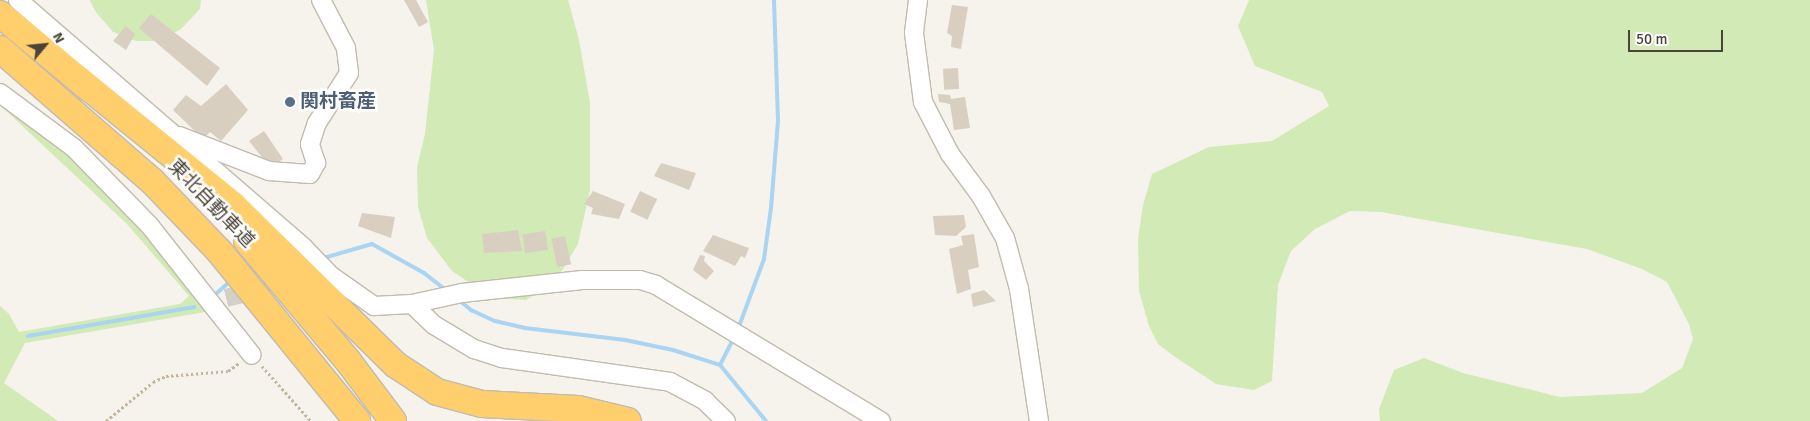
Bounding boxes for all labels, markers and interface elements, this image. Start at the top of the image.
north arrow [20,20,70,70]
scale bar [1630,20,1725,52]
text: N [49,29,68,46]
text: 50 m [1636,30,1667,48]
place label: 関村畜産 [300,91,376,113]
marker: 関村畜産 [284,96,296,108]
street label: 東北自動車道 [163,155,259,253]

